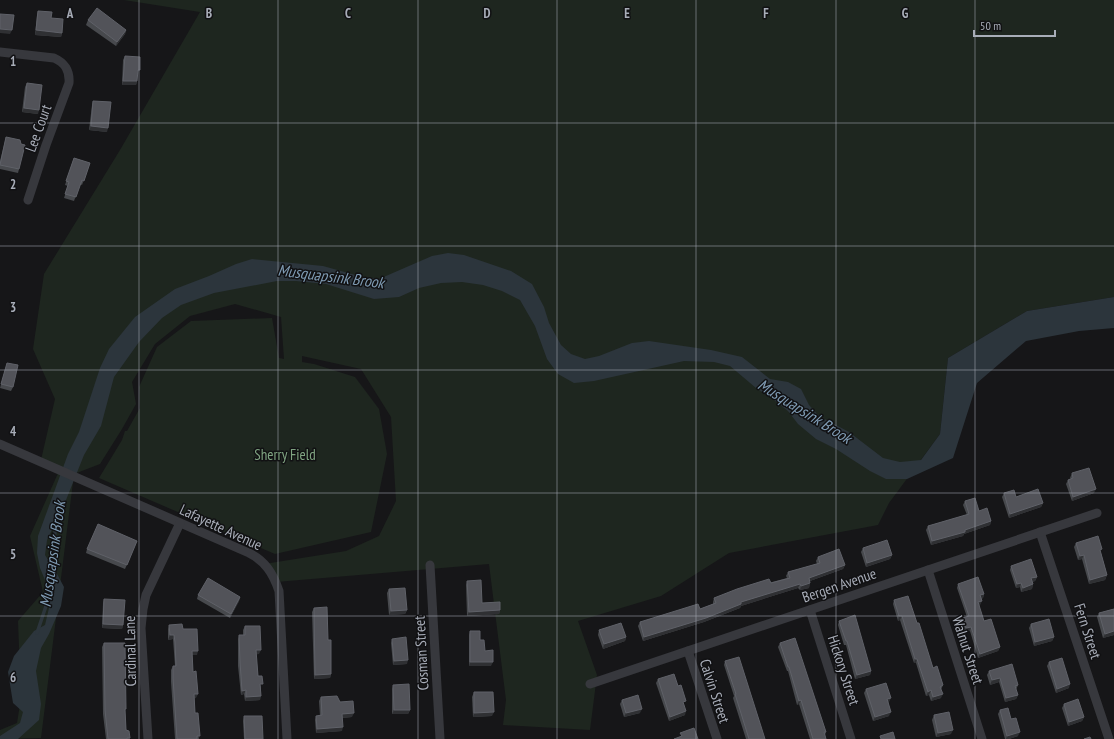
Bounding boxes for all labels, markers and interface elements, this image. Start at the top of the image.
text: A [66,5,74,22]
text: B [206,5,212,22]
text: C [345,5,351,22]
text: D [484,5,491,22]
text: E [624,5,630,22]
text: F [763,5,769,22]
text: G [902,5,909,22]
scale bar [974,12,1055,38]
text: 50 m [980,18,1001,33]
text: 1 [10,53,16,70]
street label: Lee Court [21,102,55,154]
text: 2 [10,176,16,193]
water label: Musquapsink Brook [277,260,387,293]
text: 3 [10,299,16,316]
water label: Musquapsink Brook [754,374,857,449]
text: 4 [10,423,17,440]
park label: Sherry Field [254,445,316,464]
water label: Musquapsink Brook [35,498,70,608]
street label: Lafayette Avenue [177,500,265,554]
text: 5 [10,546,16,563]
street label: Bergen Avenue [799,563,879,607]
street label: Fern Street [1070,601,1106,661]
street label: Walnut Street [948,614,988,686]
street label: Cosman Street [410,615,432,691]
street label: Cardinal Lane [120,616,140,686]
street label: Hickory Street [824,633,864,707]
street label: Calvin Street [696,657,734,725]
text: 6 [10,669,16,686]

